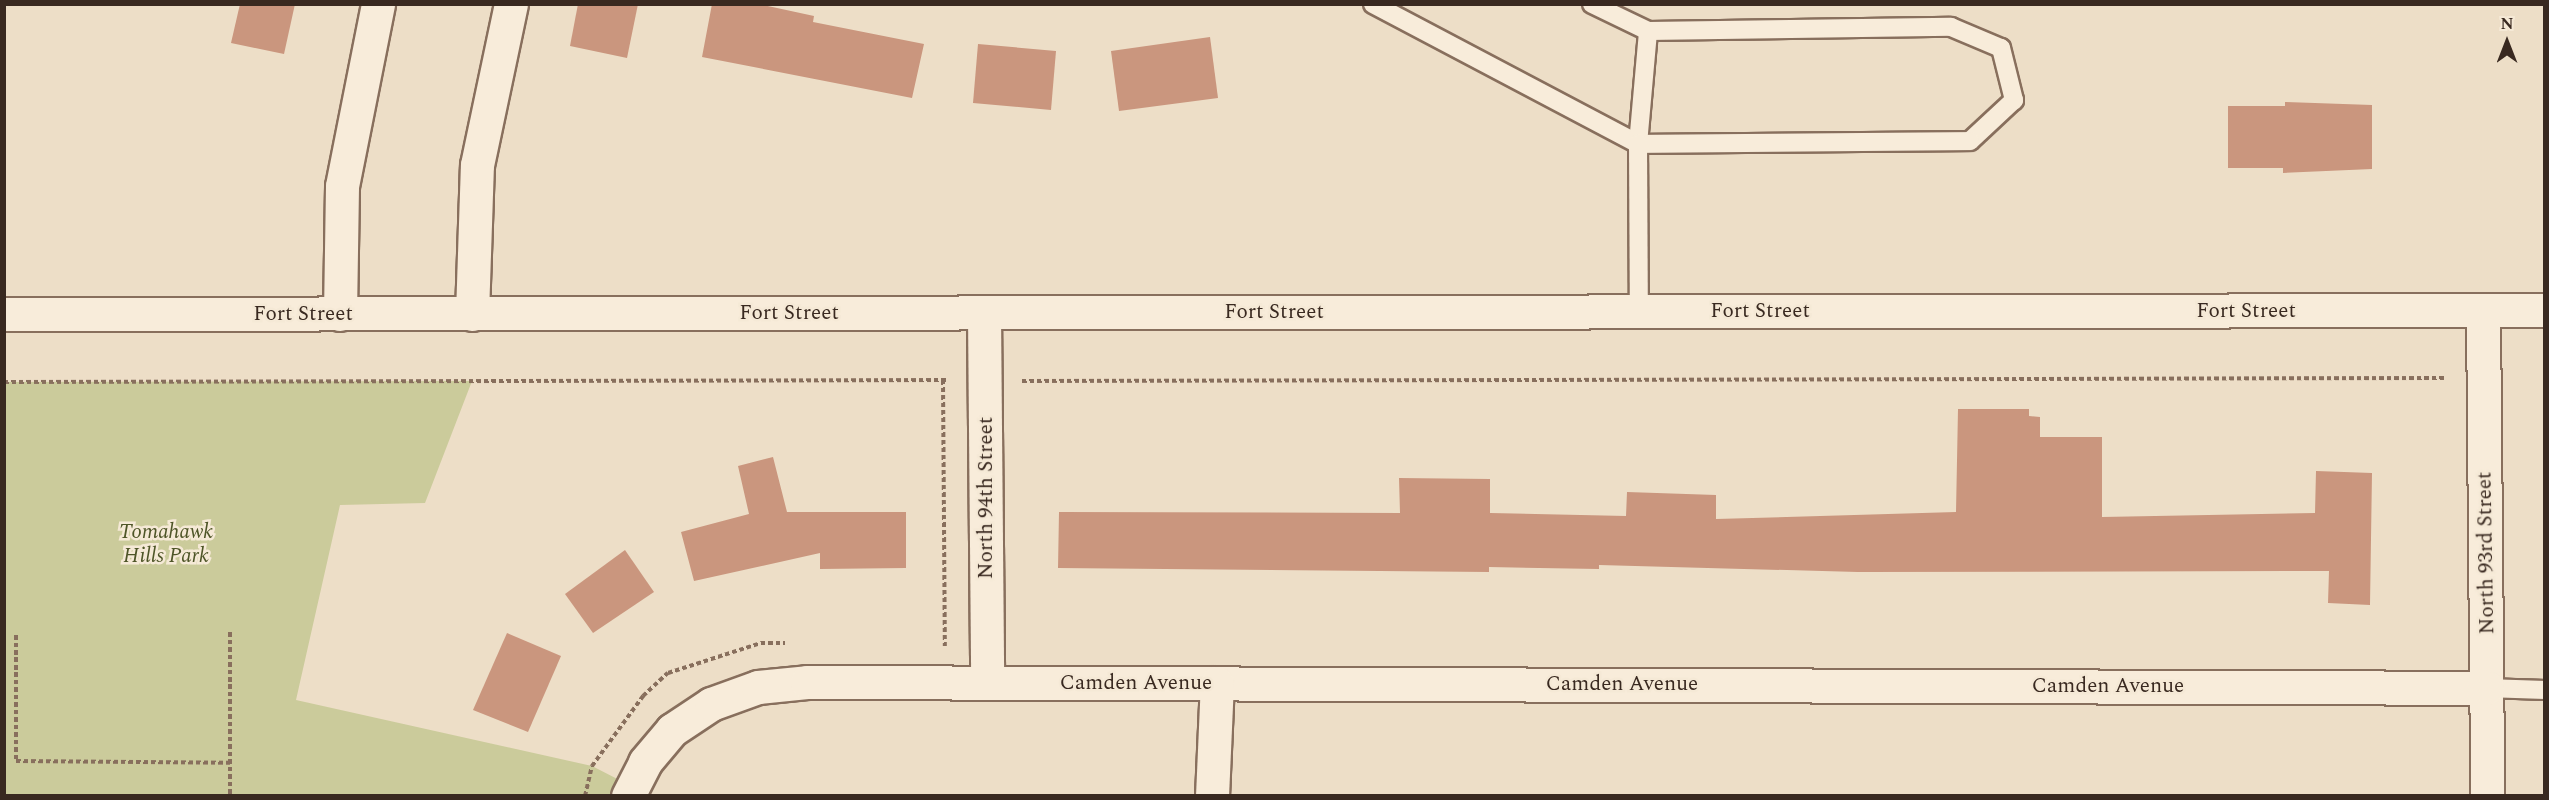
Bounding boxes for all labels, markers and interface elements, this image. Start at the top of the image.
north arrow [2477,12,2537,72]
text: N [2500,12,2514,36]
street label: Fort Street [1710,298,1810,324]
street label: Fort Street [2196,298,2296,324]
street label: Fort Street [1224,299,1324,325]
street label: Fort Street [739,300,839,326]
street label: Fort Street [253,301,353,327]
street label: North 94th Street [973,417,999,579]
street label: North 93rd Street [2472,471,2500,635]
park label: Tomahawk Hills Park [119,519,213,569]
street label: Camden Avenue [1060,670,1212,696]
street label: Camden Avenue [1546,671,1698,697]
street label: Camden Avenue [2032,673,2184,699]

